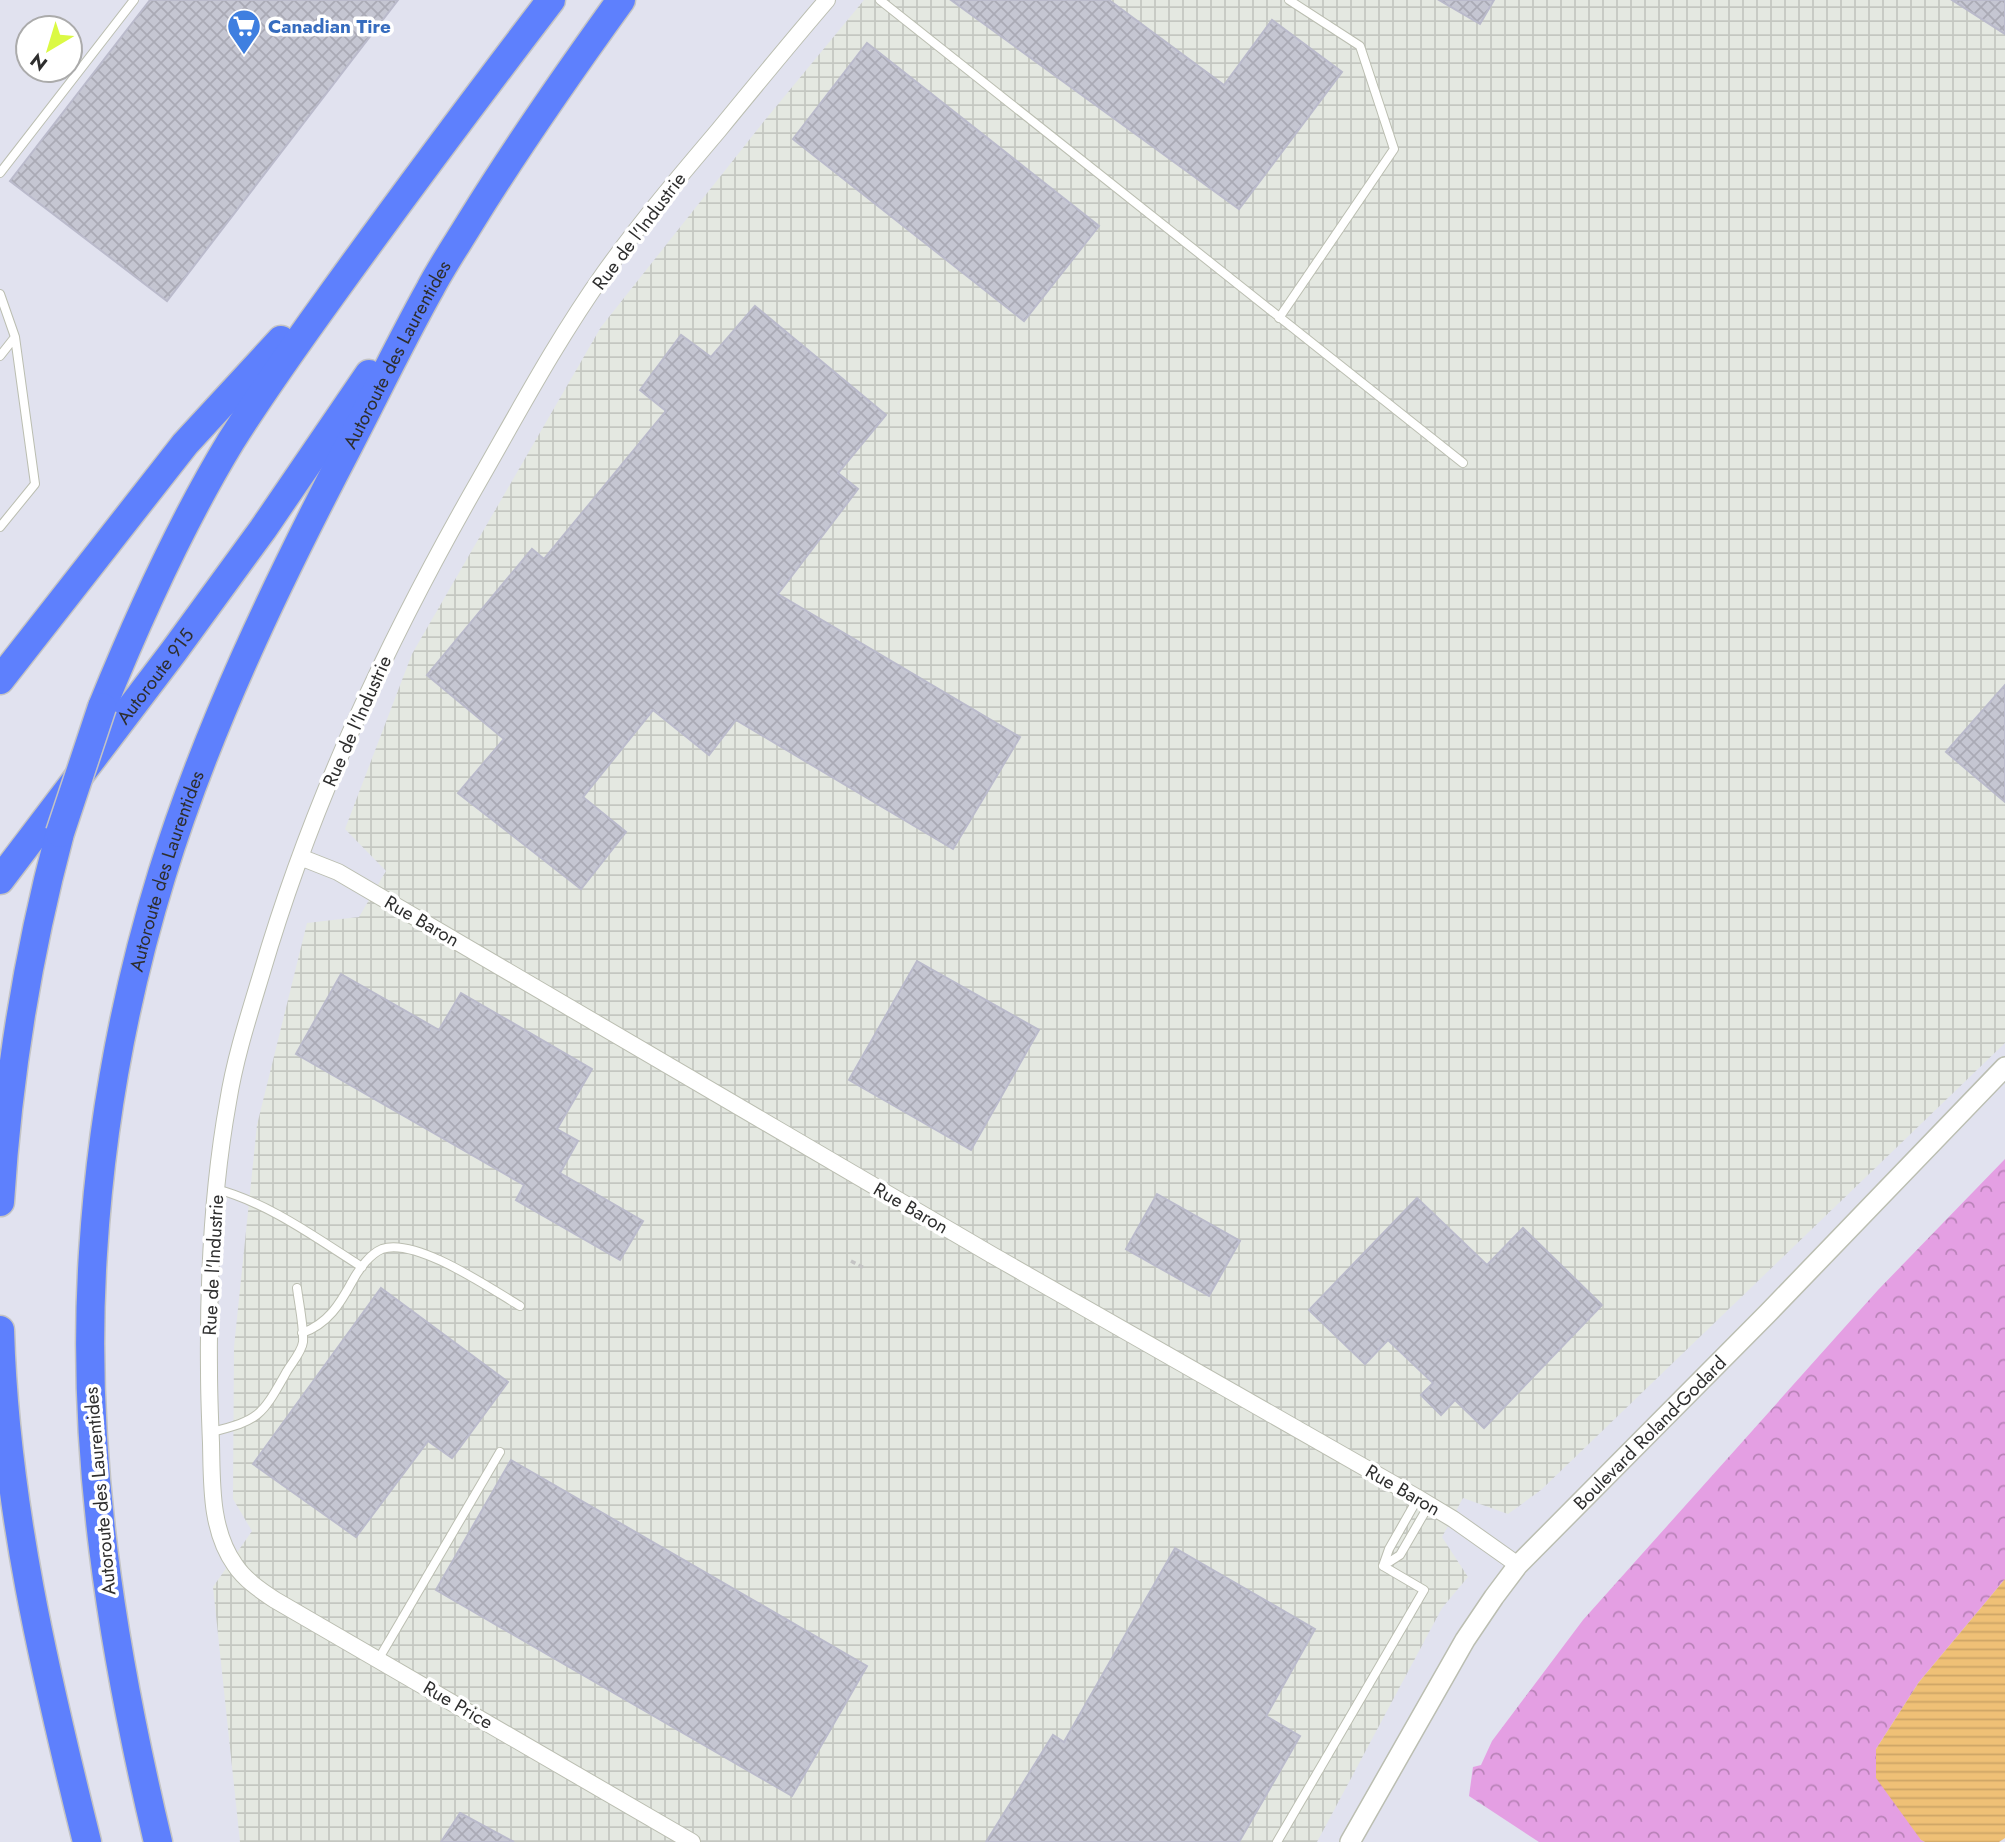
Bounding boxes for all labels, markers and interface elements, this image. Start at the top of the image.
supermarket icon: Canadian Tire [225,7,263,56]
place label: Canadian Tire [268,13,391,40]
north arrow [14,14,84,84]
text: N [25,47,53,77]
street label: Rue de l'Industrie [586,166,692,295]
street label: Autoroute des Laurentides [336,255,457,453]
street label: Autoroute 915 [110,623,200,730]
street label: Rue de l'Industrie [316,651,398,791]
street label: Autoroute des Laurentides [122,766,210,974]
street label: Rue Baron [380,889,464,953]
street label: Rue Baron [869,1176,953,1240]
street label: Rue de l'Industrie [196,1194,230,1336]
street label: Boulevard Roland-Godard [1567,1349,1732,1516]
street label: Autoroute des Laurentides [77,1385,123,1596]
street label: Rue Baron [1361,1458,1445,1522]
street label: Rue Price [418,1674,498,1736]

